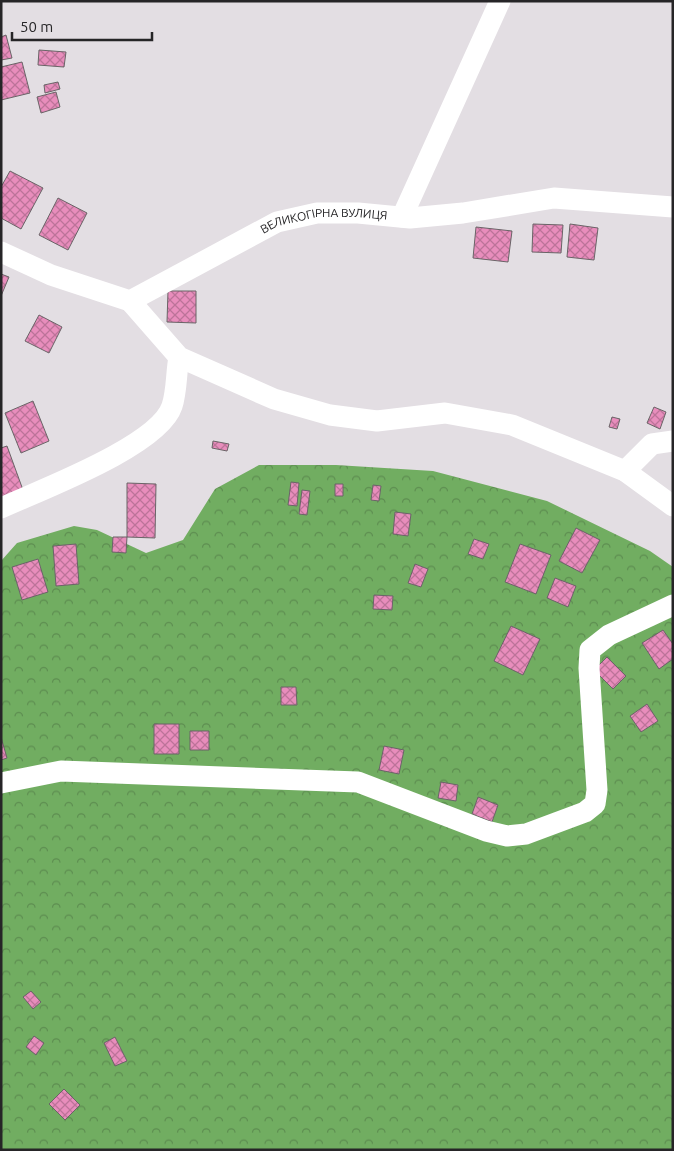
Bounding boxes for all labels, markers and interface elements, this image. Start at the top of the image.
scale bar [12,10,152,42]
text: 50 m [20,18,53,35]
street label: ВЕЛИКОГІРНА ВУЛИЦЯ [258,206,388,236]

